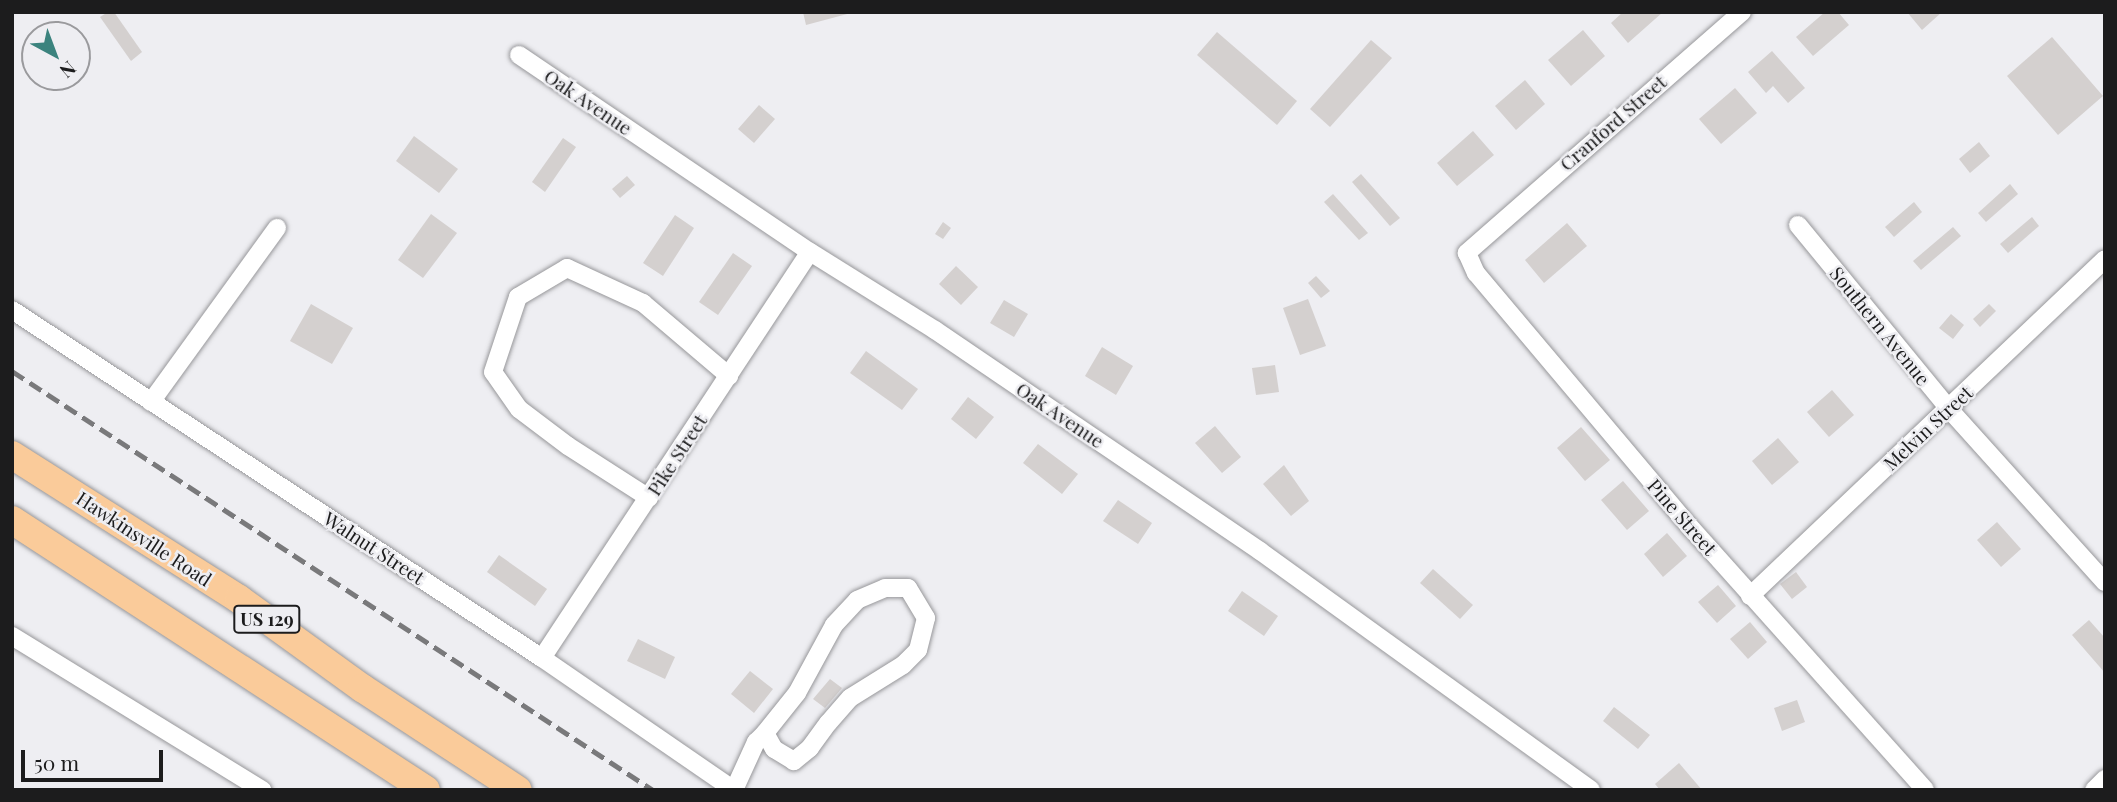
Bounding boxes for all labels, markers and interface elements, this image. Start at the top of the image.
north arrow [21,21,91,91]
text: N [55,56,82,85]
street label: Oak Avenue [540,64,636,140]
street label: Cranford Street [1555,71,1671,175]
street label: Southern Avenue [1825,262,1935,390]
street label: Oak Avenue [1012,377,1108,453]
street label: Melvin Street [1879,381,1977,475]
street label: Pike Street [642,410,712,500]
street label: Pine Street [1643,474,1721,560]
street label: Hawkinsville Road [72,487,216,591]
street label: Walnut Street [319,507,429,589]
road number: US 129 [232,604,302,634]
scale bar [24,736,166,780]
text: 50 m [34,748,79,776]

